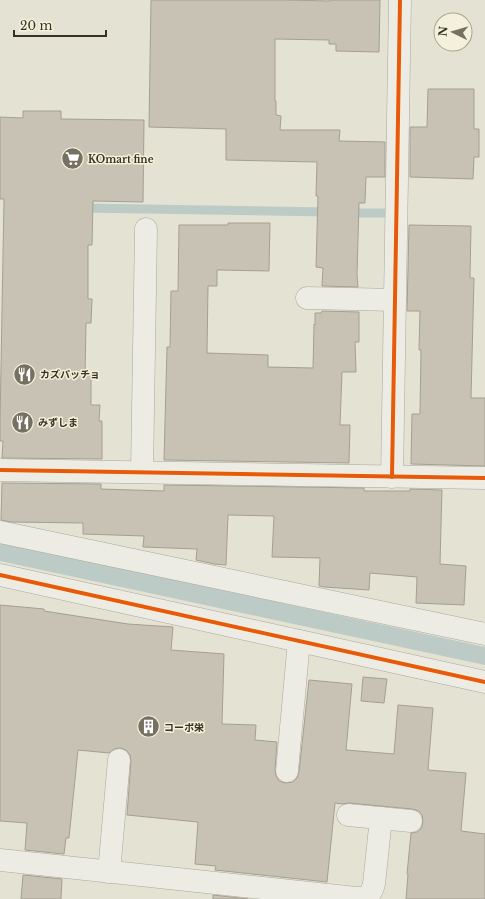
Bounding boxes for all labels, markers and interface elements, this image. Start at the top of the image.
scale bar [14,12,106,38]
north arrow [433,12,473,52]
text: 20 m [20,18,52,33]
text: N [436,25,451,37]
supermarket icon: KOmart fine [59,146,85,172]
place label: KOmart fine [88,153,154,166]
restaurant icon: カズパッチョ [11,361,37,387]
place label: カズパッチョ [40,368,100,381]
restaurant icon: みずしま [10,409,36,435]
place label: みずしま [38,416,78,429]
building icon: コーポ栄 [135,714,161,740]
place label: コーポ栄 [164,721,204,734]

